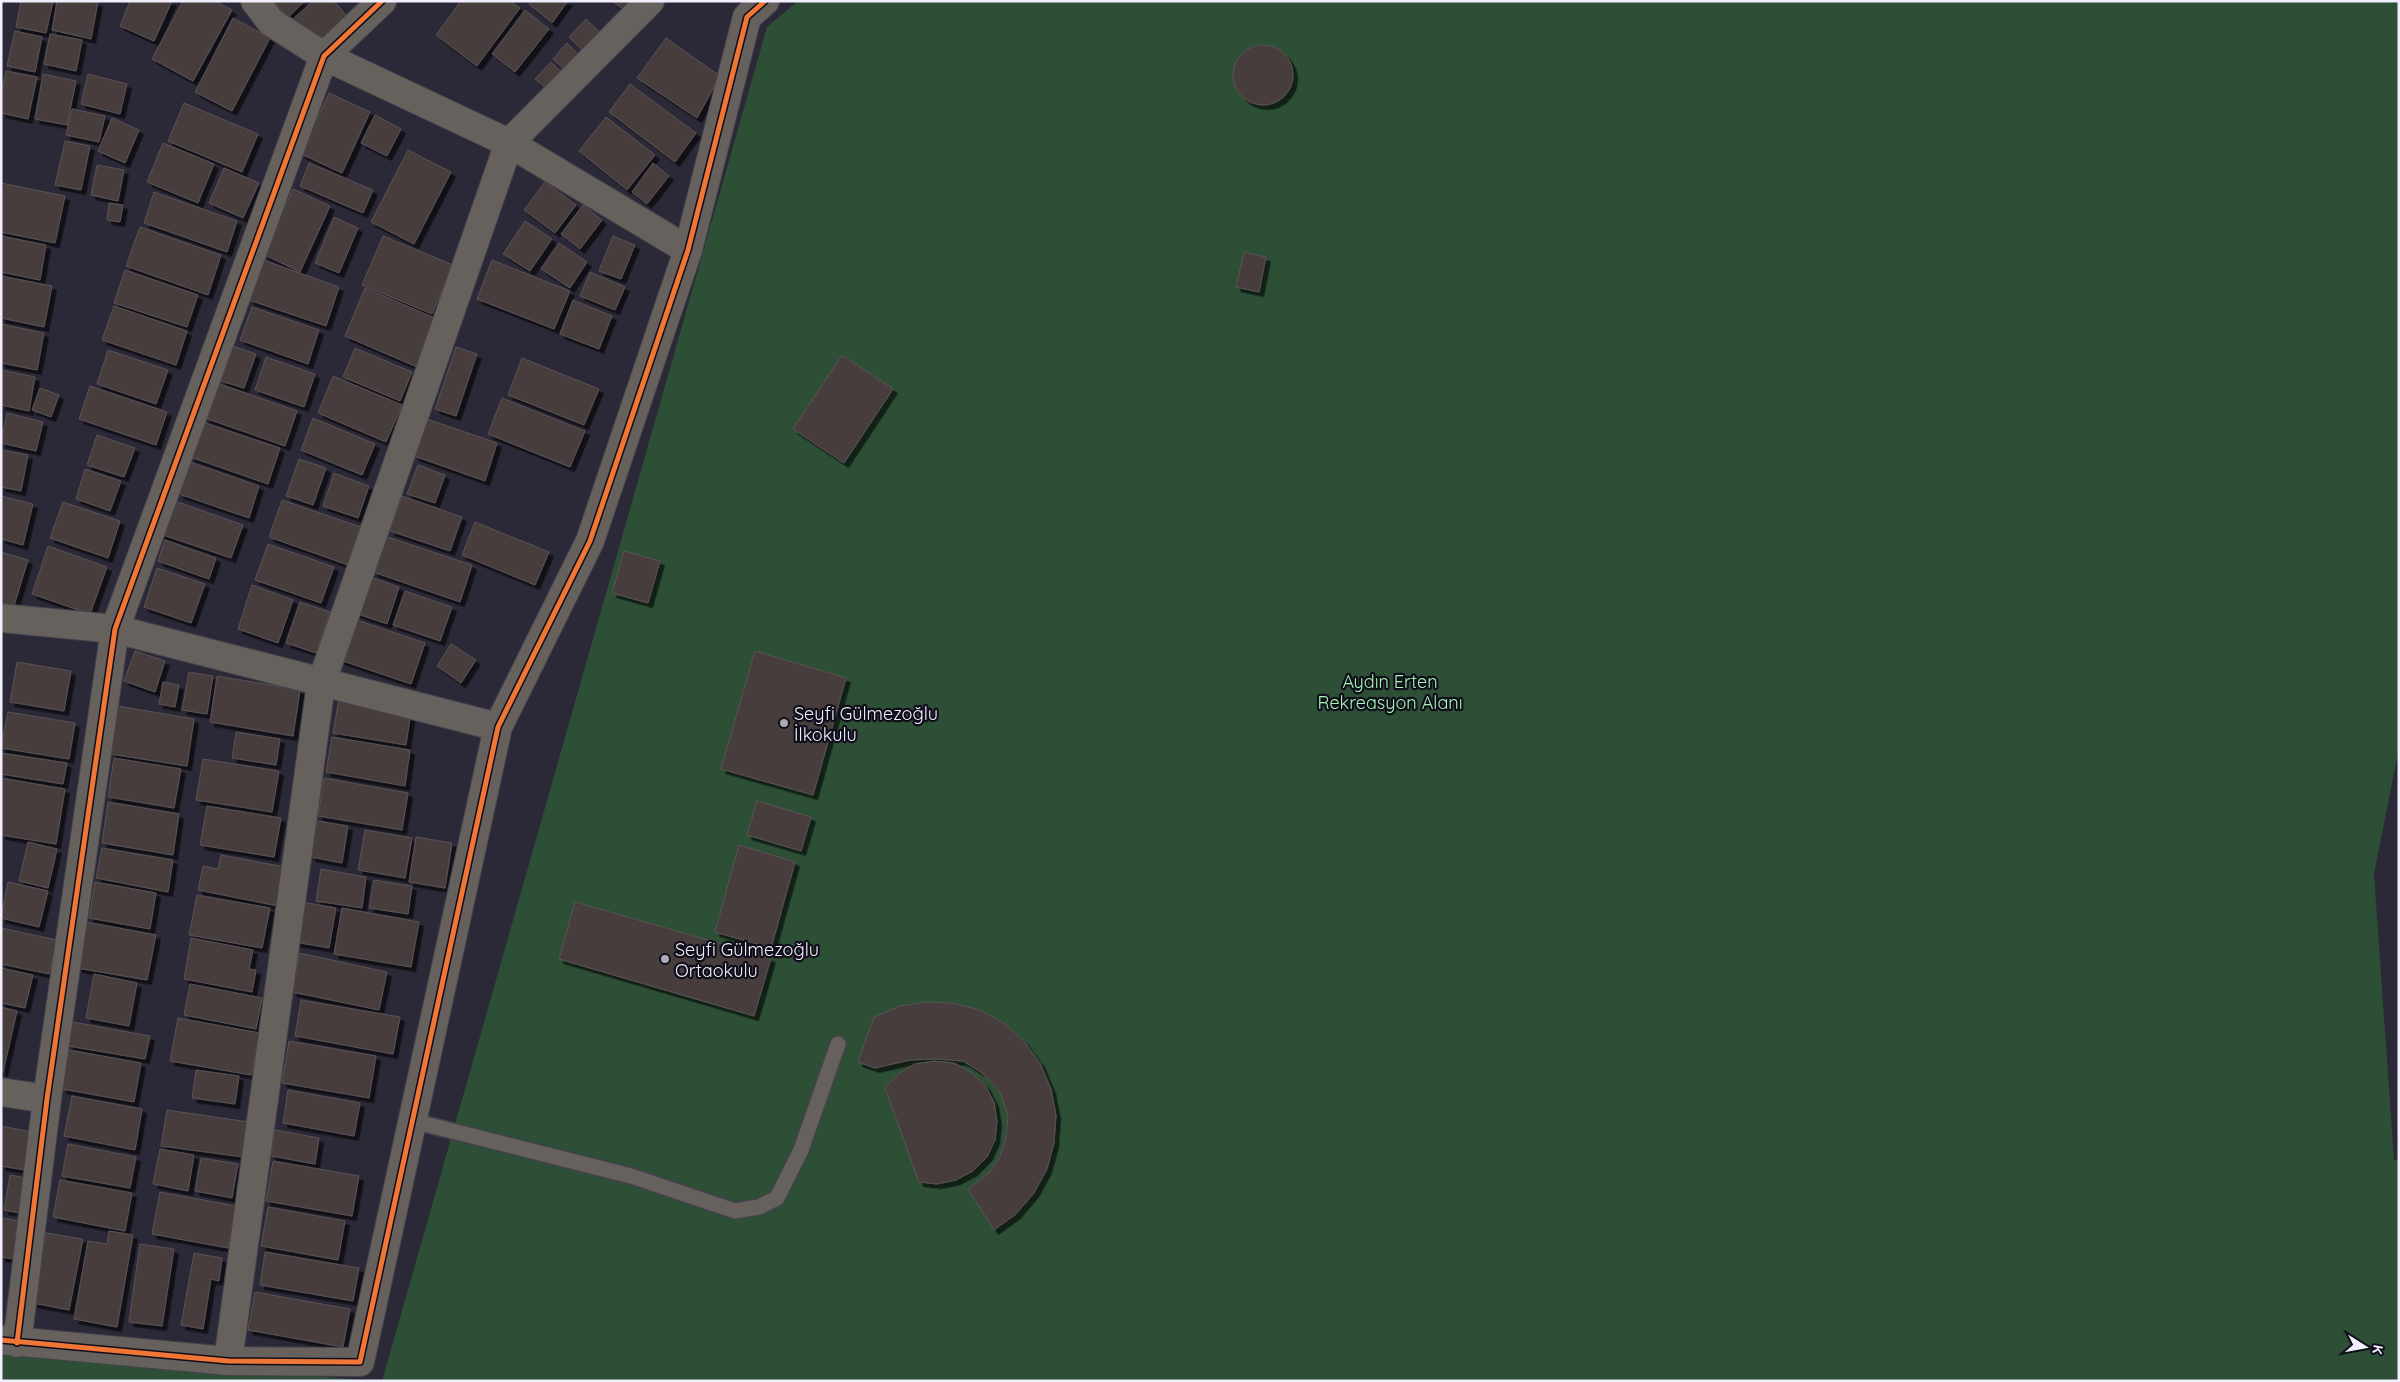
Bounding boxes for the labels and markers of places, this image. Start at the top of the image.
place label: Seyfi Gülmezoğlu İlkokulu [794,702,938,746]
marker: Seyfi Gülmezoğlu İlkokulu [778,717,790,729]
place label: Seyfi Gülmezoğlu Ortaokulu [675,938,819,982]
marker: Seyfi Gülmezoğlu Ortaokulu [659,953,671,965]

